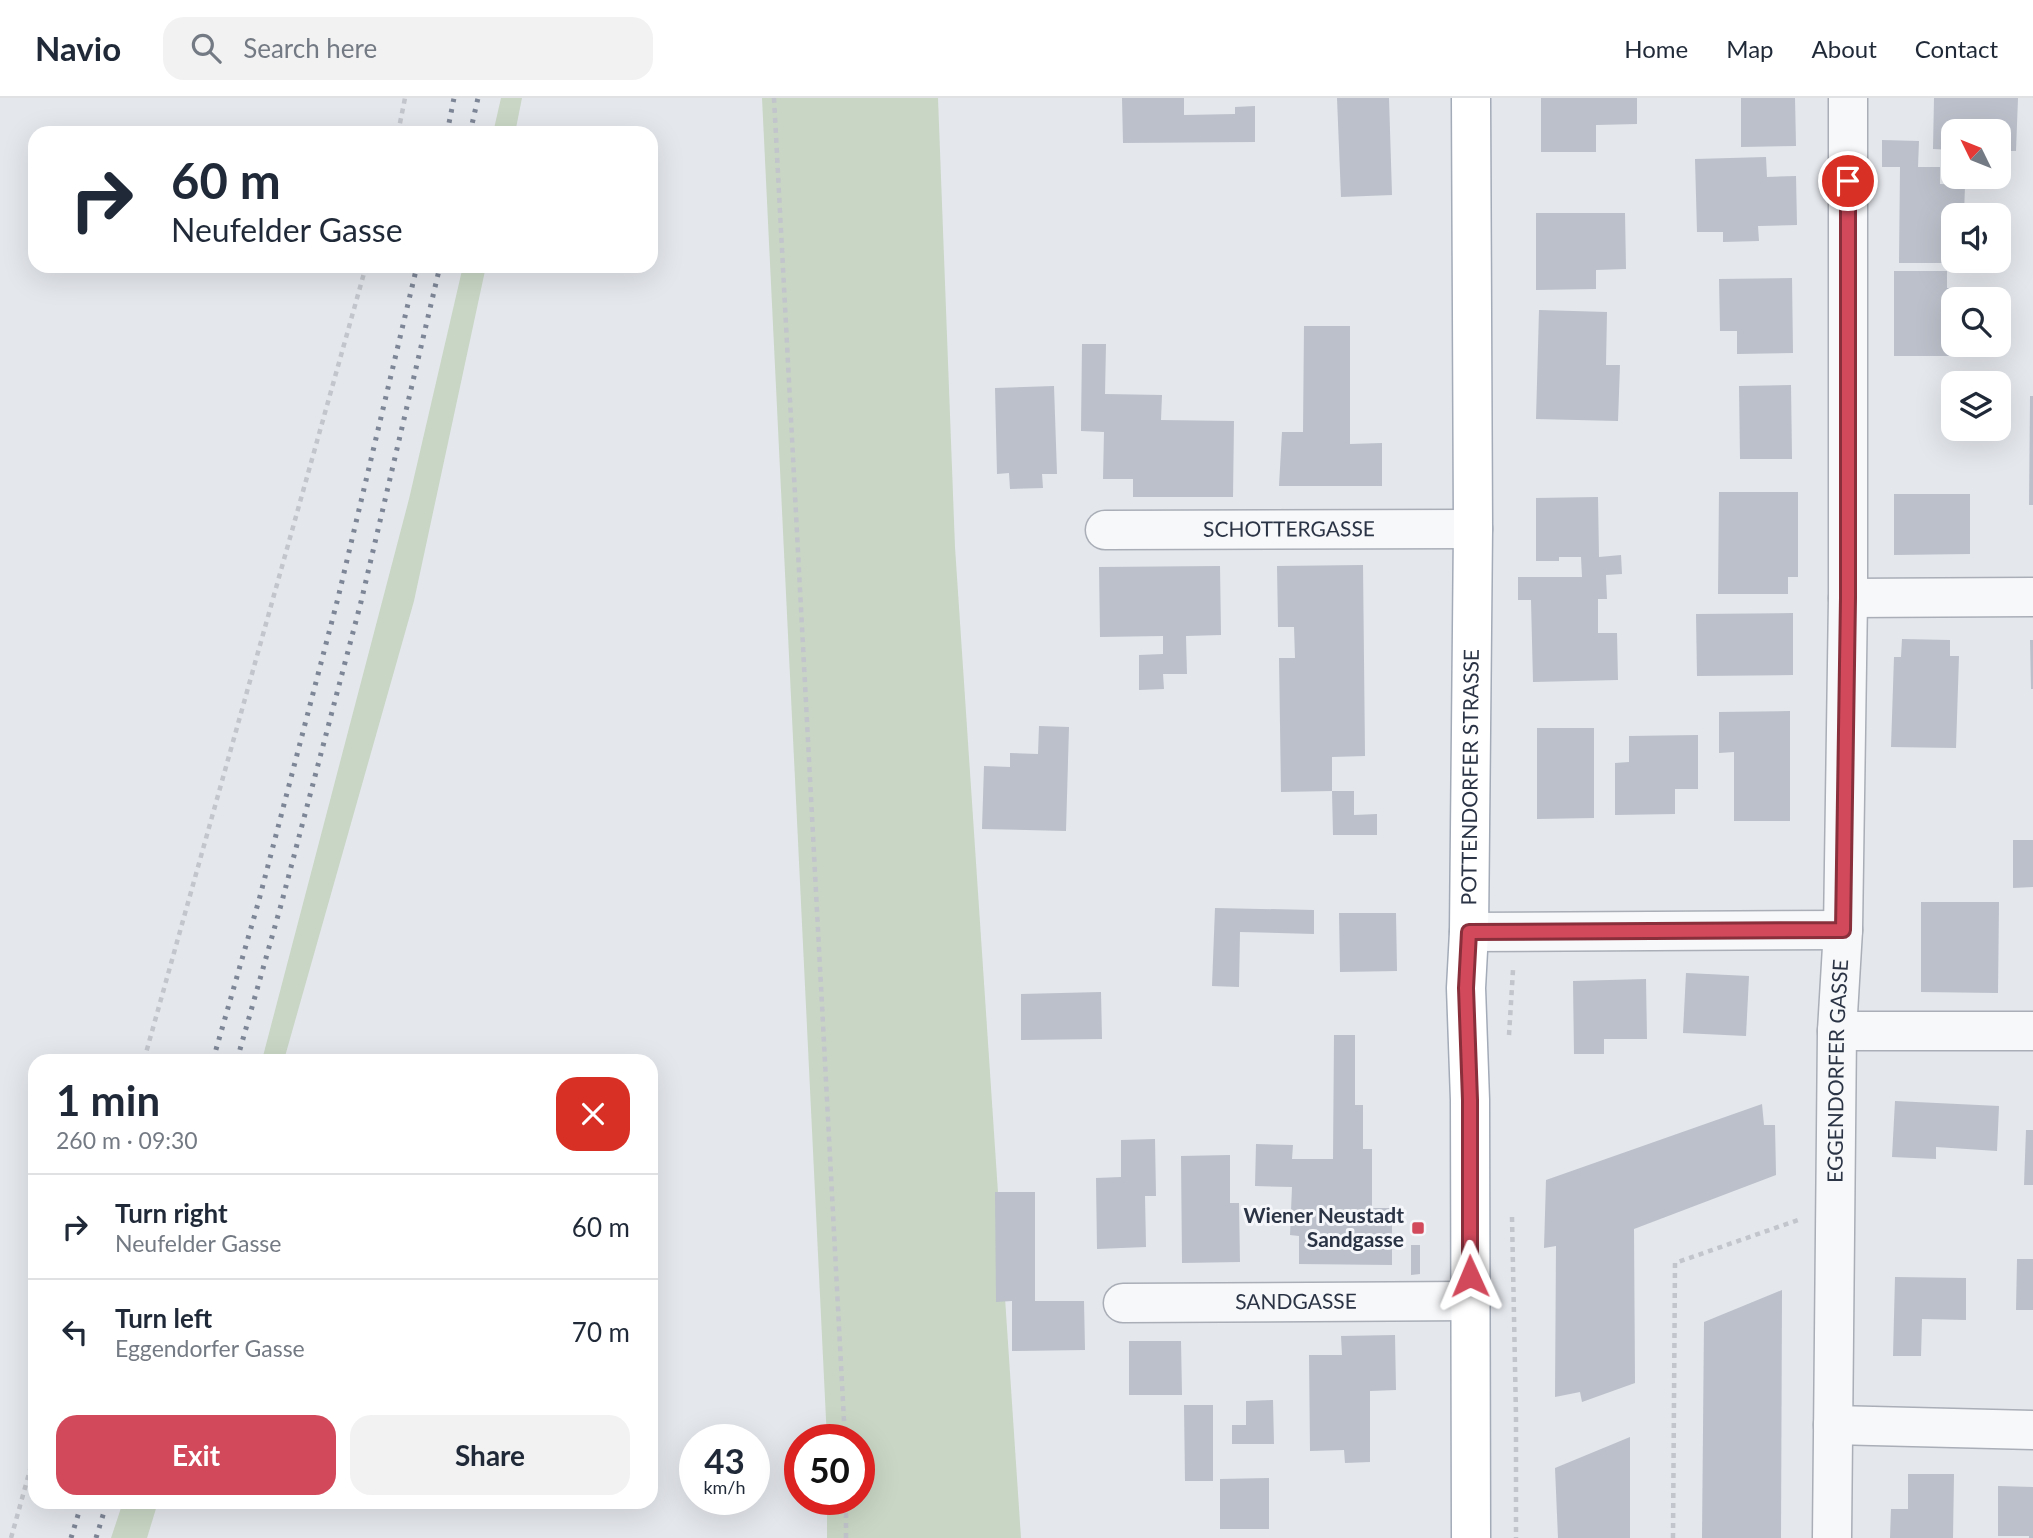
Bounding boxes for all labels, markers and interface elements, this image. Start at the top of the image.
search box [163,17,653,80]
text: Navio [35,28,121,68]
icon: search [187,29,225,67]
text: Search here [243,32,377,64]
text: Home [1624,34,1688,63]
text: Map [1726,34,1774,63]
text: About [1812,34,1877,63]
text: Contact [1915,34,1998,63]
north arrow [1941,119,2011,189]
map controls [1941,119,2011,441]
text: 60 m [171,151,281,209]
pin [1818,151,1878,211]
icon: right [56,154,147,245]
icon: arrive [1829,162,1867,200]
button: sound [1941,203,2011,273]
text: Neufelder Gasse [171,210,403,249]
button: search [1941,287,2011,357]
button: layers [1941,371,2011,441]
street label: SCHOTTERGASSE [1203,515,1375,541]
street label: POTTENDORFER STRASSE [1455,649,1483,906]
street label: EGGENDORFER GASSE [1822,959,1852,1183]
text: 1 min [56,1075,160,1125]
button: close [556,1077,630,1151]
text: 260 m · 09:30 [56,1126,198,1154]
text: Turn right [115,1197,228,1229]
place label: Wiener Neustadt Sandgasse [1244,1202,1404,1251]
icon: right [56,1208,94,1246]
text: 60 m [572,1211,630,1243]
marker: Wiener Neustadt Sandgasse [1410,1220,1426,1236]
text: Neufelder Gasse [115,1229,281,1257]
position arrow [1433,1239,1507,1313]
street label: SANDGASSE [1235,1288,1357,1313]
text: Turn left [115,1302,212,1334]
icon: left [56,1313,94,1351]
text: 70 m [572,1316,630,1348]
text: Eggendorfer Gasse [115,1334,305,1362]
button: Exit [56,1415,336,1495]
button: Share [350,1415,630,1495]
speed limit sign: 50 [784,1424,875,1515]
text: 43 [704,1439,745,1481]
text: km/h [703,1476,746,1498]

